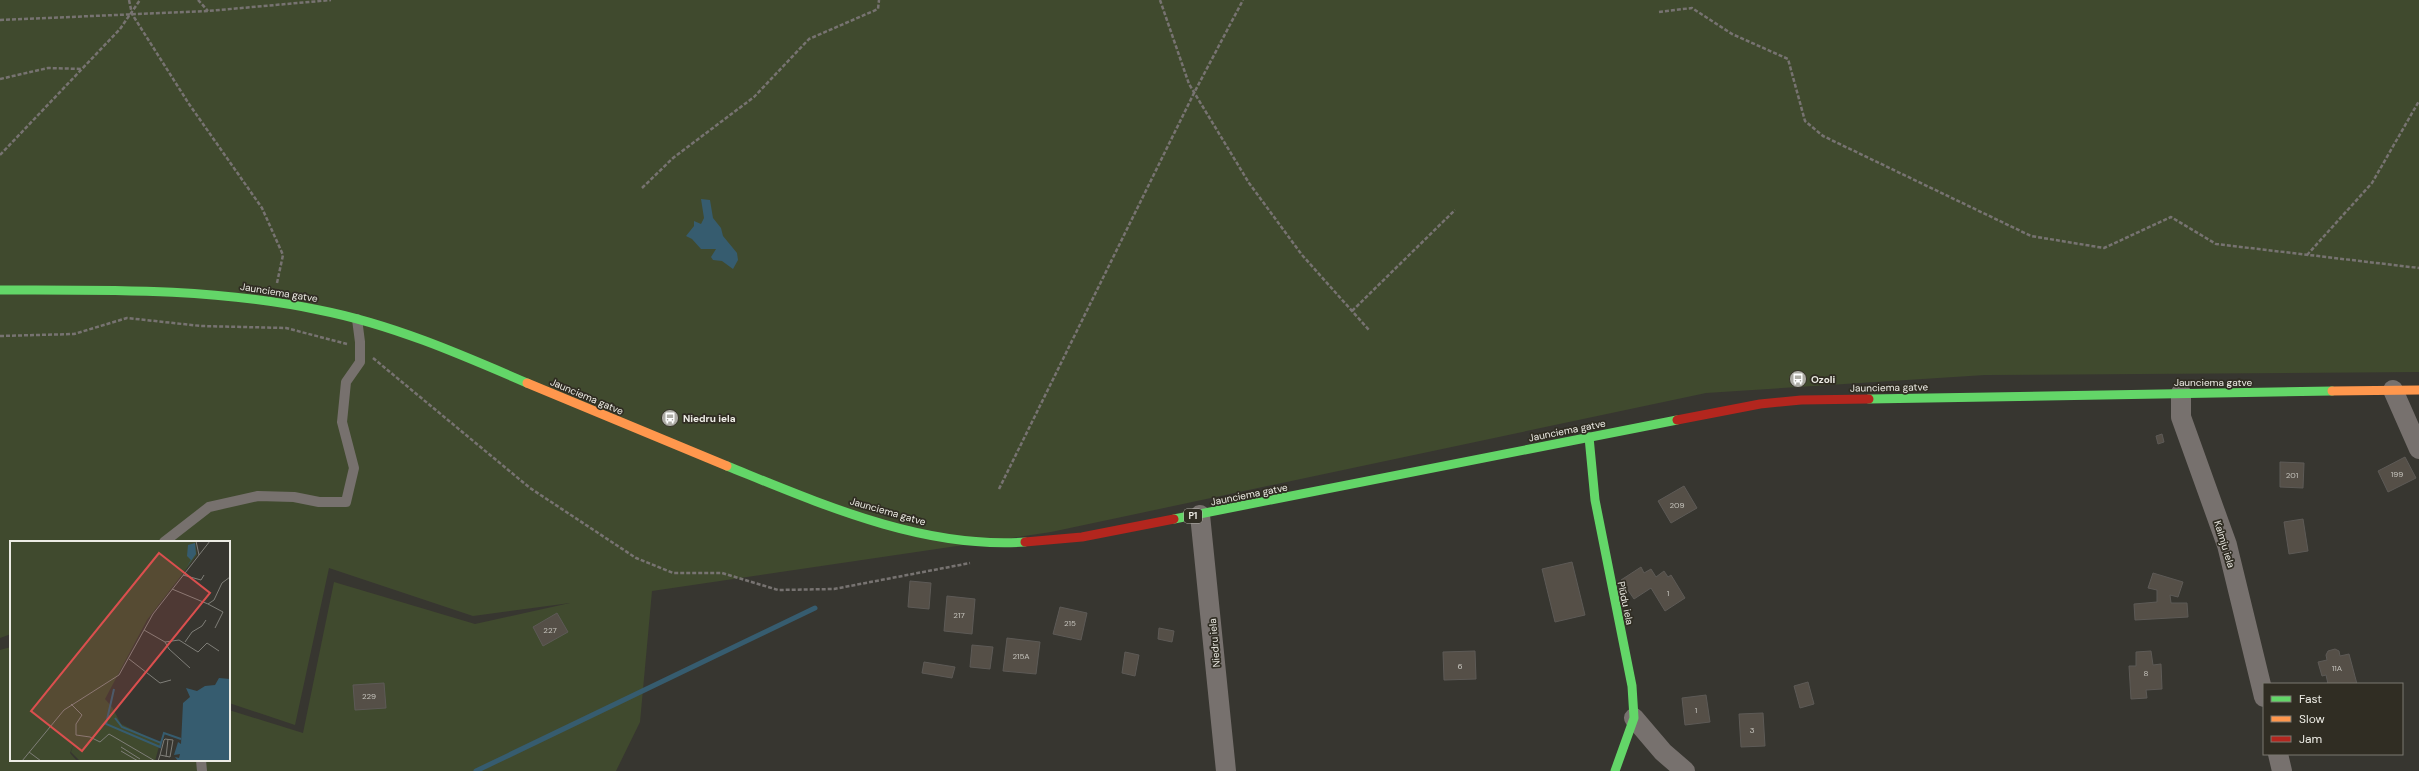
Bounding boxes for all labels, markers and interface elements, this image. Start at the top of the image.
street label: Jaunciema gatve [239,280,319,305]
bus stop icon: Ozoli [1788,369,1808,389]
place label: Ozoli [1811,373,1836,386]
street label: Jaunciema gatve [548,375,626,418]
street label: Jaunciema gatve [2174,376,2252,389]
street label: Jaunciema gatve [1850,380,1929,395]
bus stop icon: Niedru iela [660,408,680,428]
place label: Niedru iela [683,412,736,425]
street label: Jaunciema gatve [1527,417,1607,444]
house number: 199 [2391,469,2403,479]
house number: 201 [2286,470,2298,480]
street label: Jaunciema gatve [1209,481,1289,508]
street label: Jaunciema gatve [848,494,928,529]
house number: 209 [1669,500,1685,510]
road number: P1 [1184,509,1202,523]
street label: Kalmju iela [2211,519,2238,569]
inset map [10,541,230,761]
street label: Plūdu iela [1615,580,1636,626]
house number: 1 [1667,588,1669,598]
house number: 217 [953,610,965,620]
house number: 215 [1064,618,1076,628]
street label: Niedru iela [1206,618,1223,668]
house number: 227 [543,625,557,635]
house number: 215A [1013,651,1030,661]
house number: 6 [1457,661,1463,671]
house number: 11A [2332,663,2343,673]
house number: 8 [2144,668,2149,678]
legend [2263,683,2403,755]
house number: 229 [362,691,376,701]
text: Fast [2299,691,2322,707]
house number: 1 [1695,705,1697,715]
text: Slow [2299,711,2325,727]
house number: 3 [1750,725,1755,735]
text: Jam [2299,731,2322,747]

